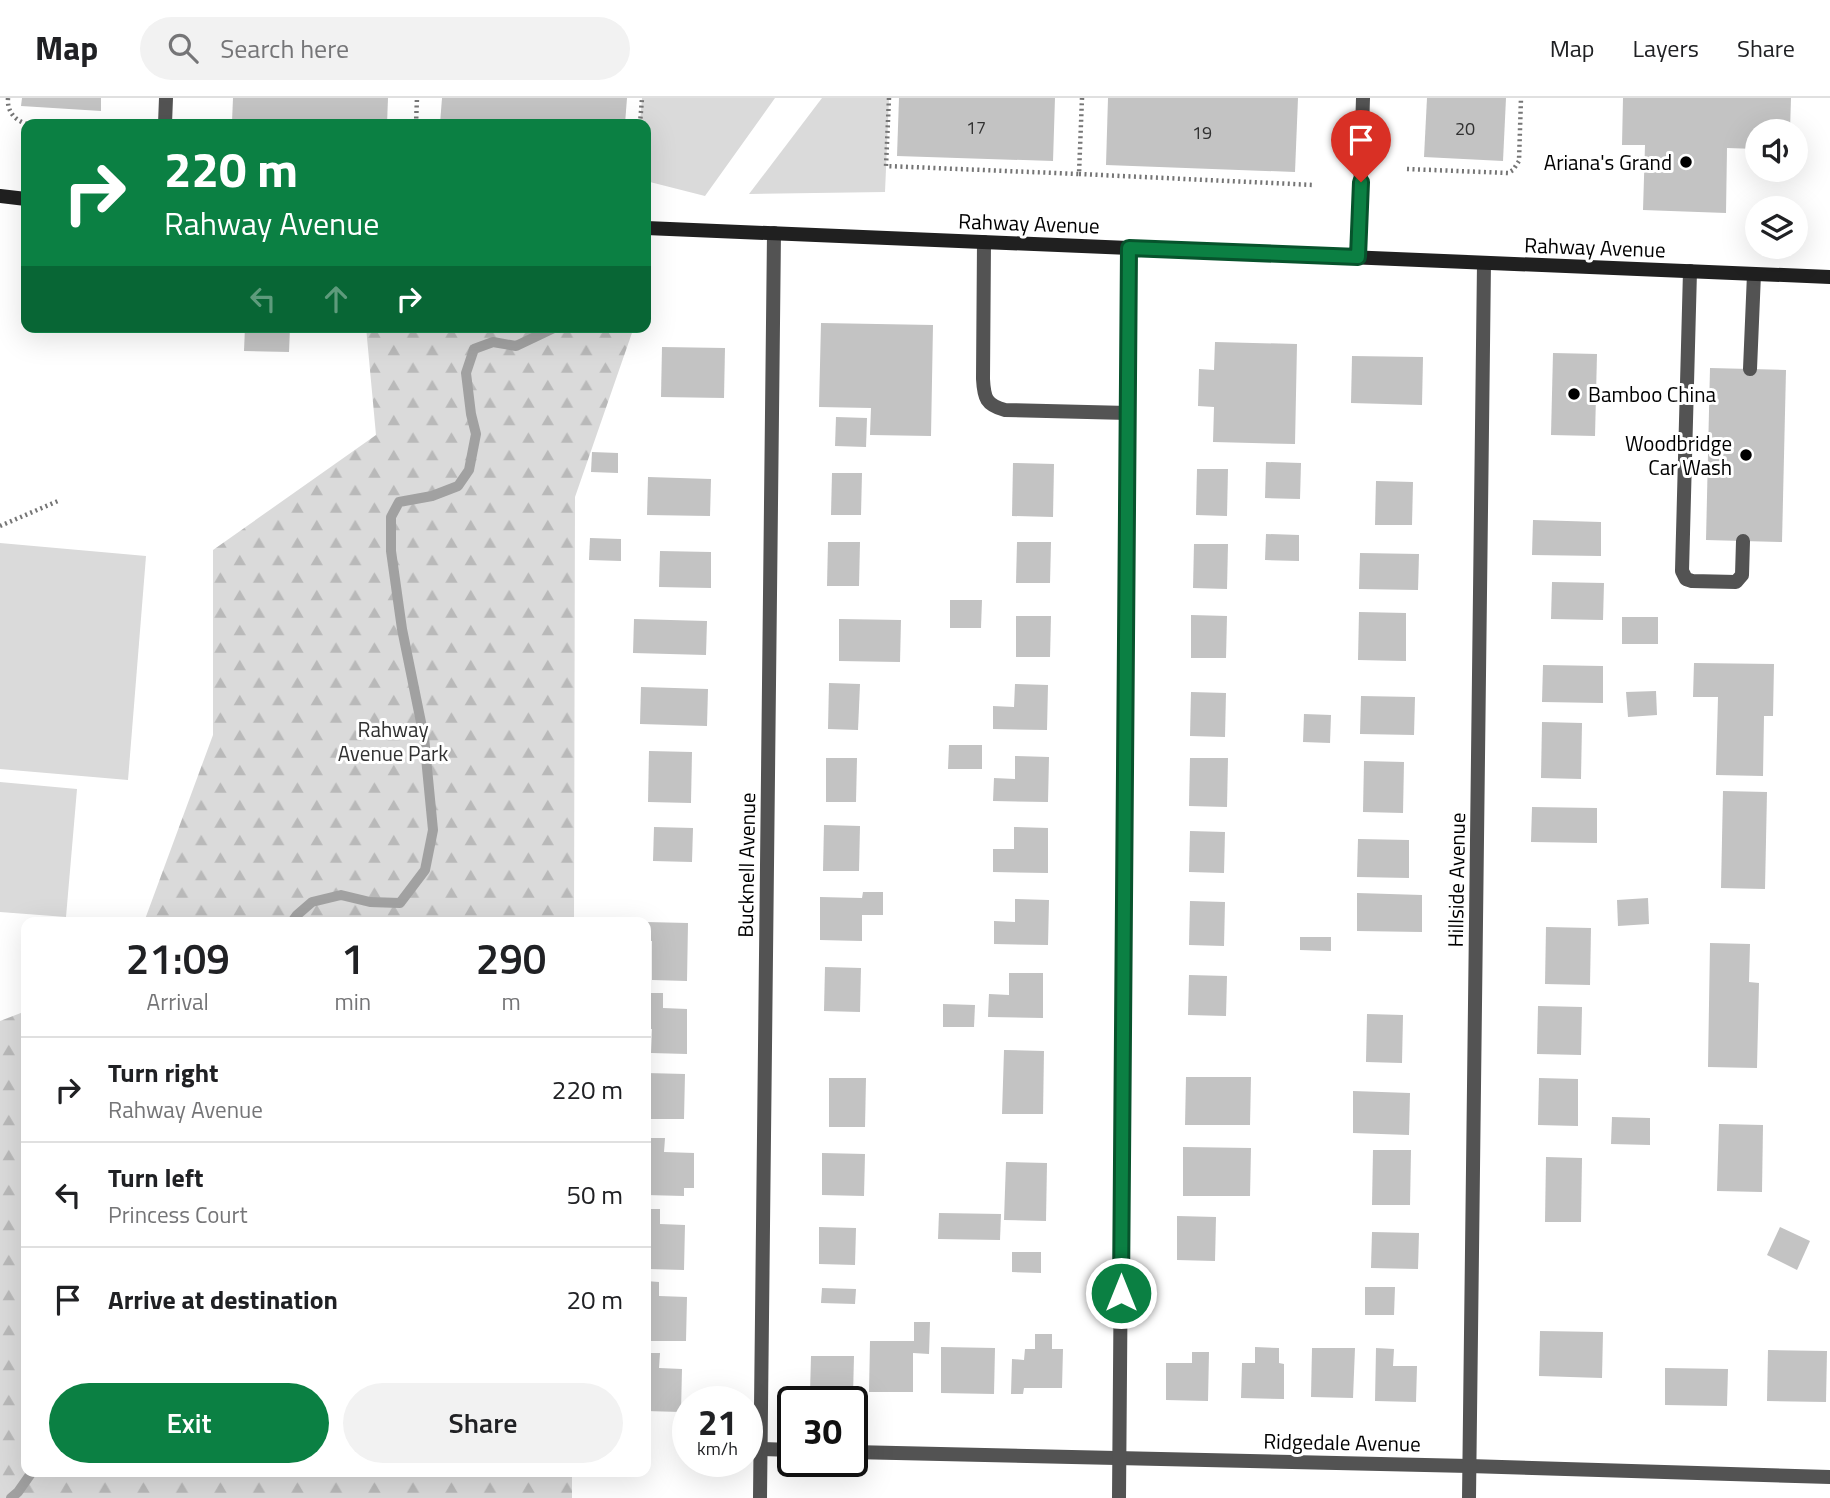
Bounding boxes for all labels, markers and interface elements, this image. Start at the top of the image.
search box [140,17,630,80]
text: Map [35,23,98,73]
icon: search [164,29,202,67]
text: Search here [220,29,349,68]
text: Map [1550,30,1595,66]
text: Layers [1633,30,1699,66]
text: Share [1737,30,1795,66]
pin [1331,110,1391,182]
house number: 17 [966,114,986,141]
house number: 20 [1455,115,1475,142]
house number: 19 [1192,119,1212,146]
map controls [1745,119,1808,259]
button: sound [1745,119,1808,182]
icon: arrive [1342,121,1380,159]
text: 220 m [164,131,298,206]
place label: Ariana's Grand [1544,146,1672,178]
icon: right [49,147,140,238]
marker: Ariana's Grand [1678,154,1694,170]
button: layers [1745,196,1808,259]
text: Rahway Avenue [164,199,379,247]
street label: Rahway Avenue [958,205,1100,241]
street label: Rahway Avenue [1524,229,1666,265]
icon: left [244,280,282,318]
icon: ahead [317,280,355,318]
icon: right [390,280,428,318]
place label: Bamboo China [1588,378,1716,410]
marker: Bamboo China [1566,386,1582,402]
place label: Woodbridge Car Wash [1625,427,1732,483]
marker: Woodbridge Car Wash [1738,447,1754,463]
park label: Rahway Avenue Park [338,713,448,769]
street label: Bucknell Avenue [729,792,763,938]
street label: Hillside Avenue [1439,812,1473,948]
text: 21:09 [126,926,230,990]
text: 1 [341,926,365,990]
text: 290 [476,926,546,990]
text: Arrival [147,984,209,1019]
text: min [334,984,371,1019]
text: m [501,984,521,1019]
text: Turn right [108,1053,219,1092]
text: 220 m [552,1070,623,1109]
icon: right [49,1071,87,1109]
text: Rahway Avenue [108,1092,263,1127]
text: Turn left [108,1158,203,1197]
text: 50 m [566,1175,623,1214]
icon: left [49,1176,87,1214]
text: Princess Court [108,1197,248,1232]
position arrow [1084,1256,1158,1330]
text: Arrive at destination [108,1280,338,1319]
text: 20 m [566,1280,623,1319]
icon: arrive [49,1281,87,1319]
button: Exit [49,1383,329,1463]
button: Share [343,1383,623,1463]
speed limit sign: 30 [777,1386,868,1477]
text: 21 [698,1395,737,1449]
street label: Ridgedale Avenue [1263,1425,1421,1459]
text: km/h [697,1435,738,1462]

